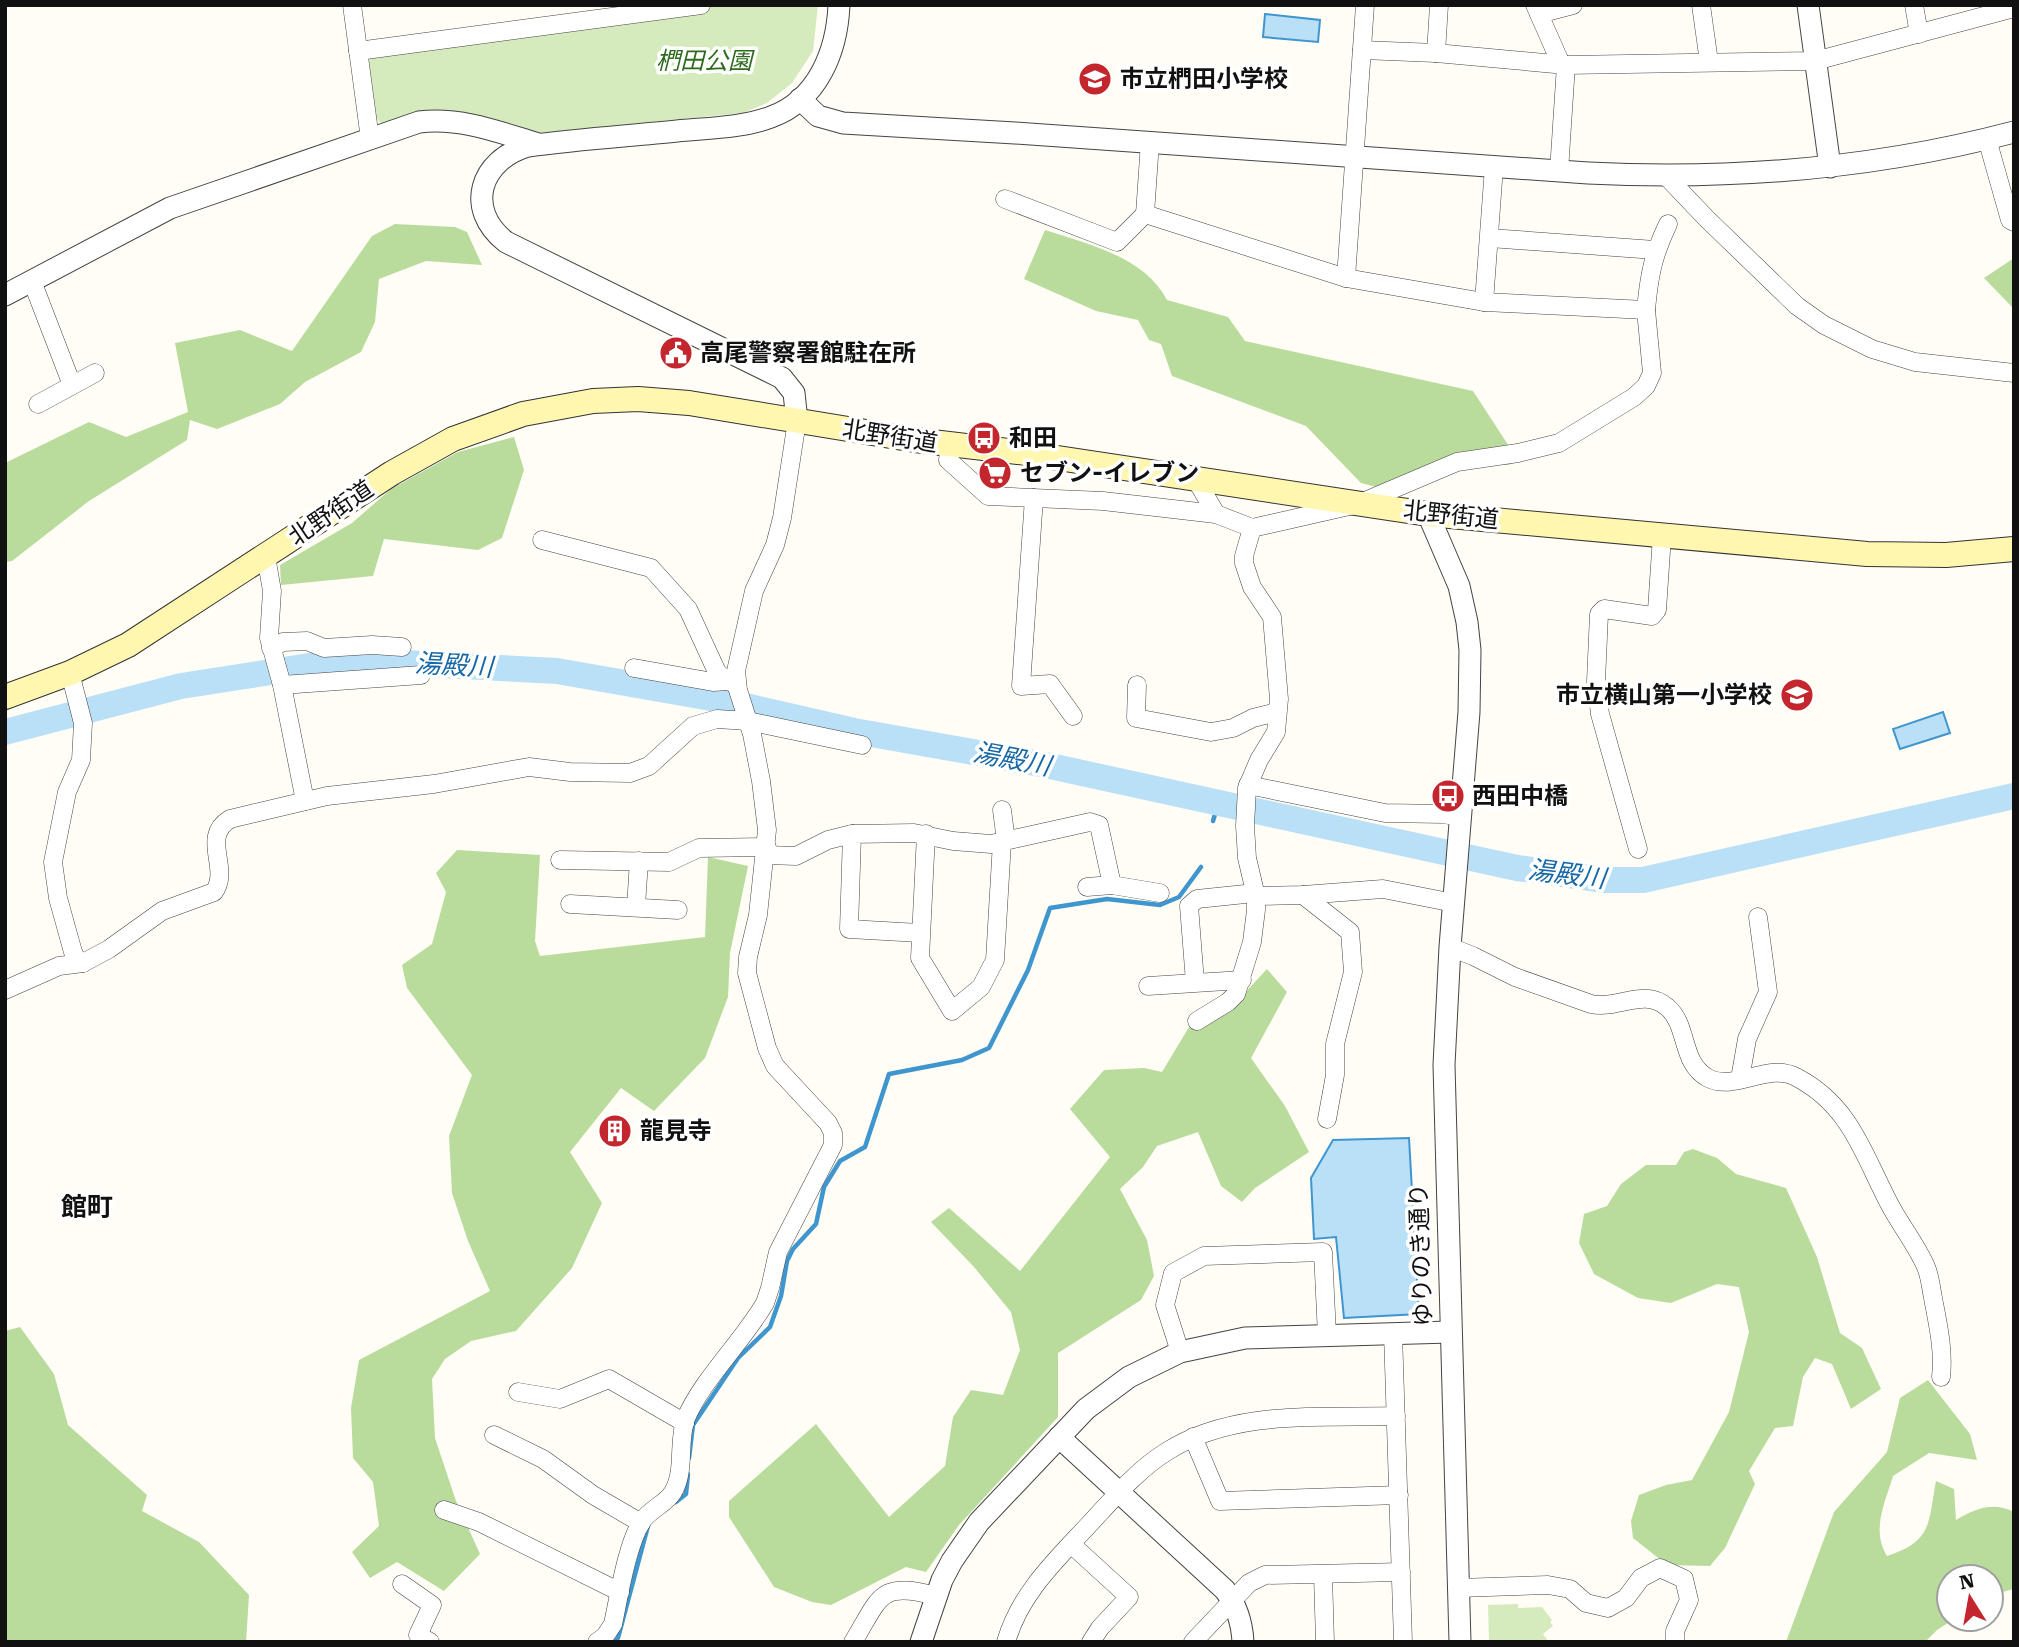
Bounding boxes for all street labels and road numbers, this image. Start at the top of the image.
street label: 北野街道 [840,415,940,457]
street label: 北野街道 [283,475,379,551]
street label: 北野街道 [1402,496,1500,534]
street label: ゆりのき通り [1405,1183,1437,1327]

